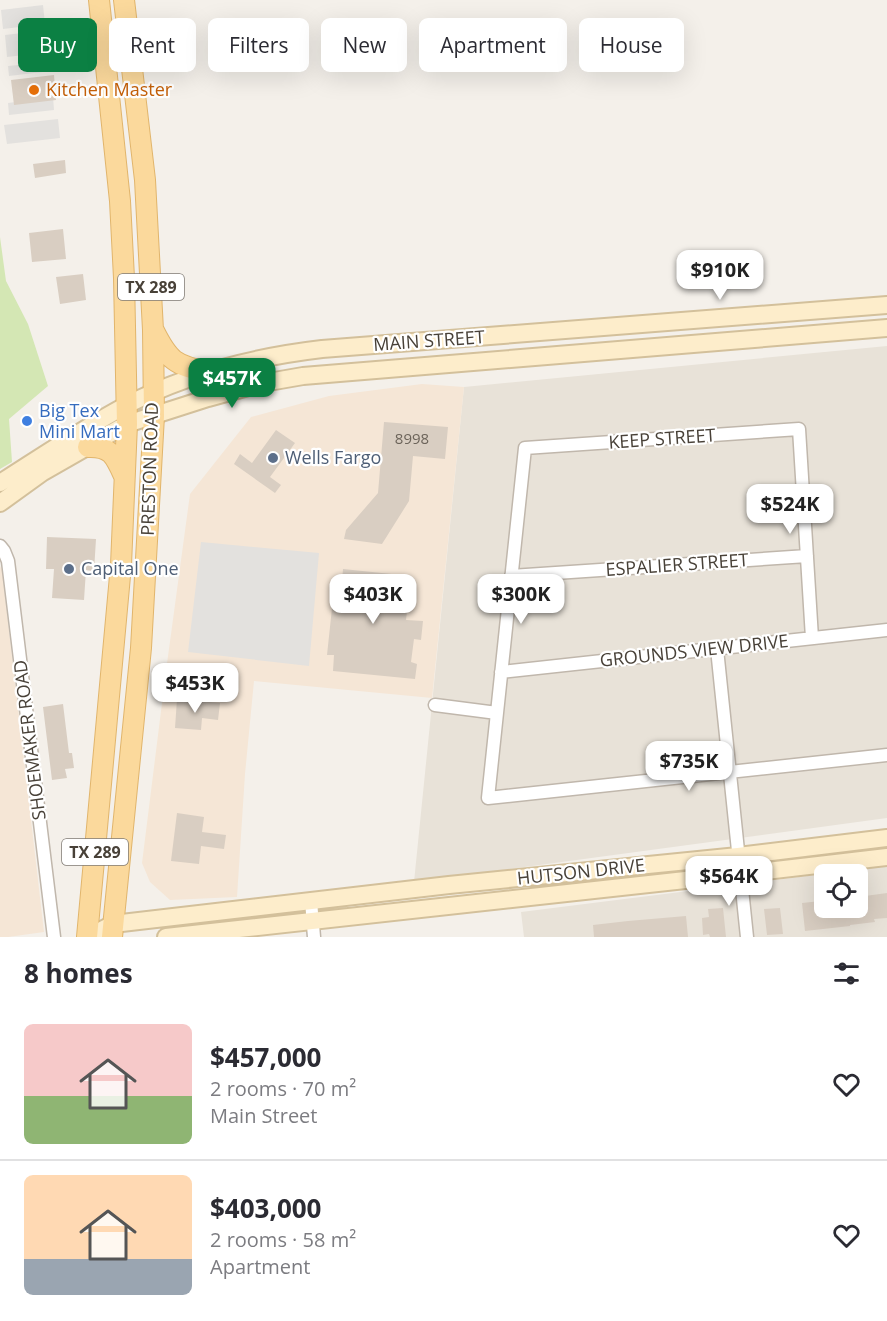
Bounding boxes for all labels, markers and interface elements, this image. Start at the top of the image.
chip: Buy [18,18,97,72]
chip: Rent [109,18,196,72]
chip: Filters [208,18,309,72]
chip: New [321,18,407,72]
chip: Apartment [419,18,567,72]
chip: House [579,18,684,72]
place label: Kitchen Master [46,77,173,101]
marker: Kitchen Master [27,83,41,97]
pin: $910K [678,250,762,301]
text: $910K [690,256,750,283]
road number: TX 289 [118,274,184,300]
street label: MAIN STREET [372,324,486,356]
pin: $457K [190,358,274,409]
text: $457K [202,364,262,391]
place label: Big Tex Mini Mart [39,398,120,443]
street label: PRESTON ROAD [135,402,163,536]
marker: Big Tex Mini Mart [20,414,34,428]
street label: KEEP STREET [608,422,716,454]
house number: 8998 [395,428,429,448]
place label: Wells Fargo [285,445,381,469]
marker: Wells Fargo [266,451,280,465]
pin: $524K [748,484,832,535]
text: $524K [760,490,820,517]
street label: ESPALIER STREET [605,547,749,581]
place label: Capital One [81,556,179,580]
marker: Capital One [62,562,76,576]
pin: $403K [331,574,415,625]
pin: $300K [479,574,563,625]
text: $403K [343,580,403,607]
text: $300K [491,580,551,607]
street label: GROUNDS VIEW DRIVE [598,628,789,672]
street label: SHOEMAKER ROAD [7,659,51,822]
pin: $453K [153,663,237,714]
text: $453K [165,669,225,696]
pin: $735K [647,741,731,792]
text: $735K [659,747,719,774]
road number: TX 289 [62,839,128,865]
street label: HUTSON DRIVE [516,852,646,890]
pin: $564K [687,856,771,907]
text: $564K [699,862,759,889]
map controls [814,864,868,918]
button: locate [814,864,868,918]
text: 8 homes [24,955,133,991]
icon: filters [830,957,863,990]
text: $457,000 [210,1039,321,1075]
icon: home [72,1048,144,1120]
icon: heart [830,1068,863,1101]
text: 2 rooms · 70 m² [210,1075,356,1102]
text: Main Street [210,1102,317,1129]
text: $403,000 [210,1190,321,1226]
icon: home [72,1199,144,1271]
icon: heart [830,1219,863,1252]
text: 2 rooms · 58 m² [210,1226,356,1253]
text: Apartment [210,1253,310,1280]

